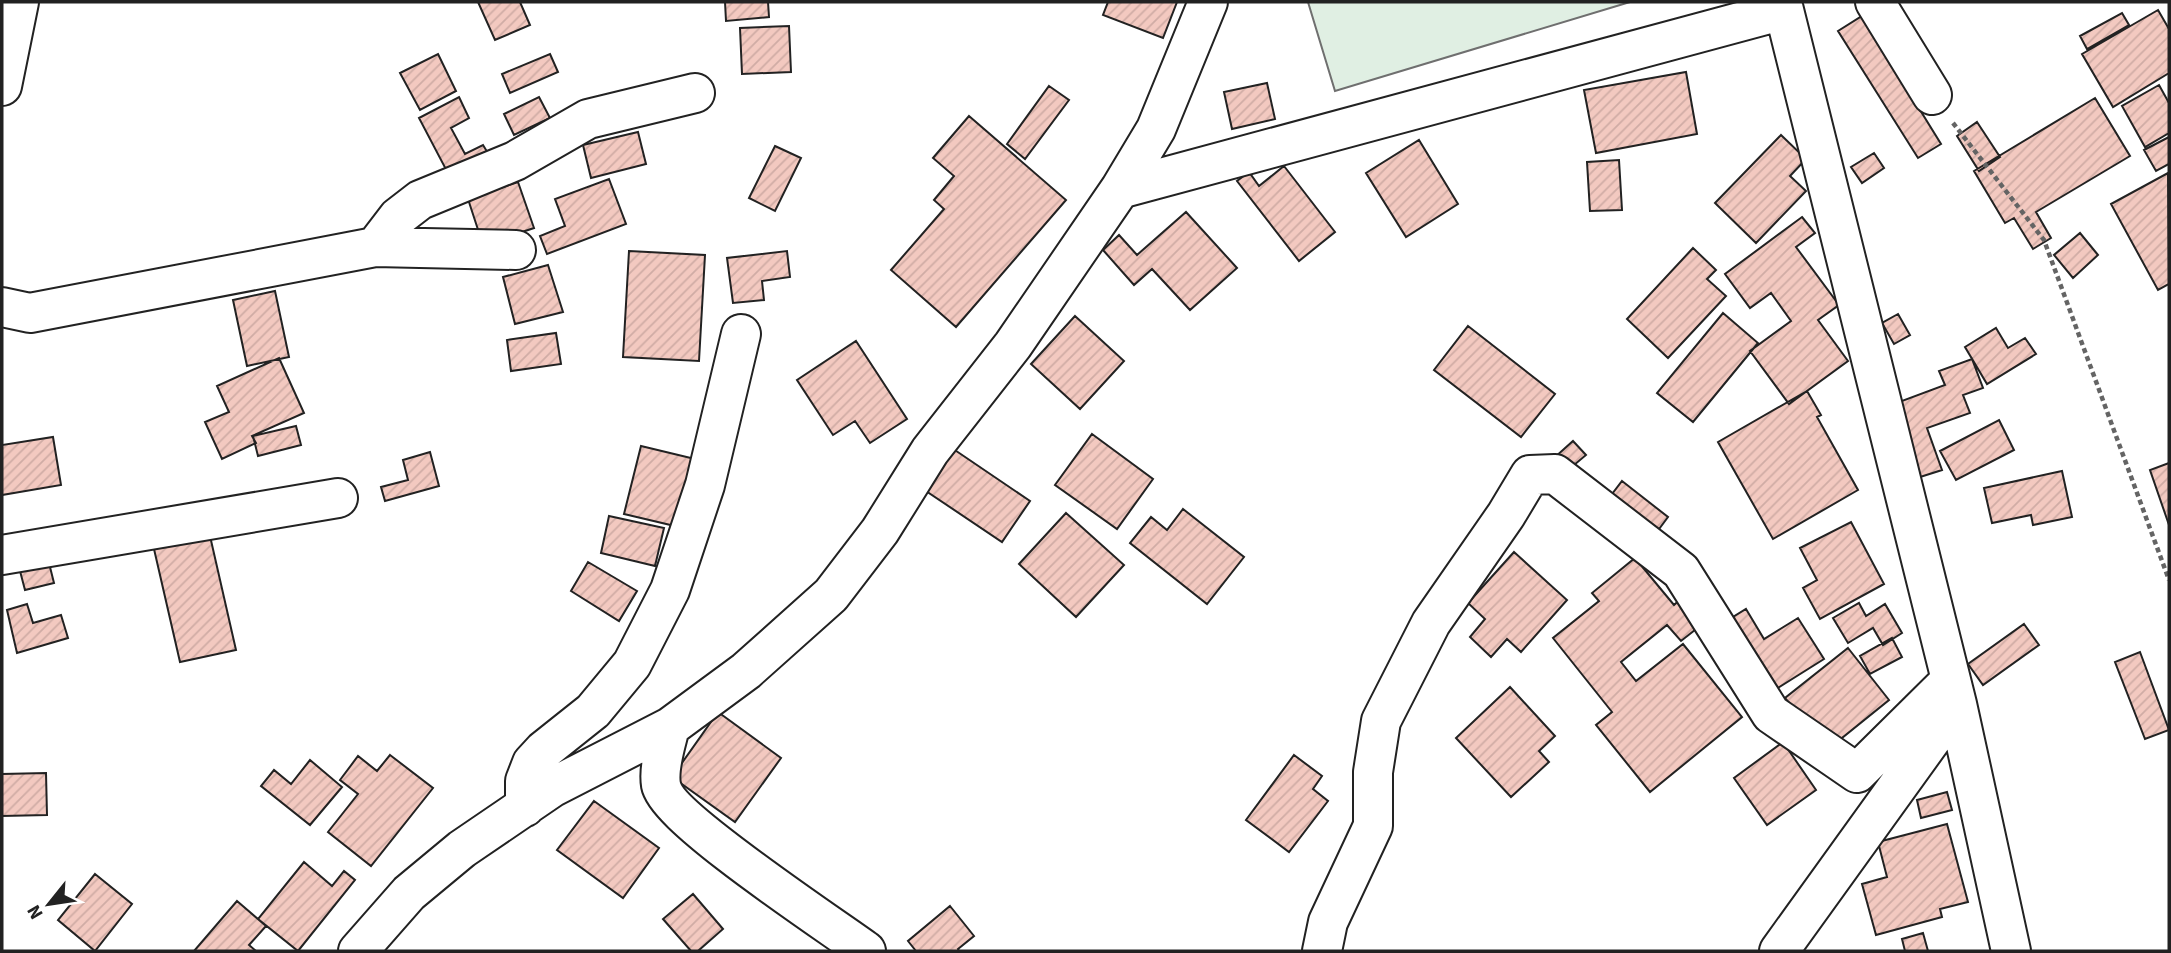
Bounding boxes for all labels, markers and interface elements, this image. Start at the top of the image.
north arrow [14,869,84,939]
text: N [21,900,50,924]

